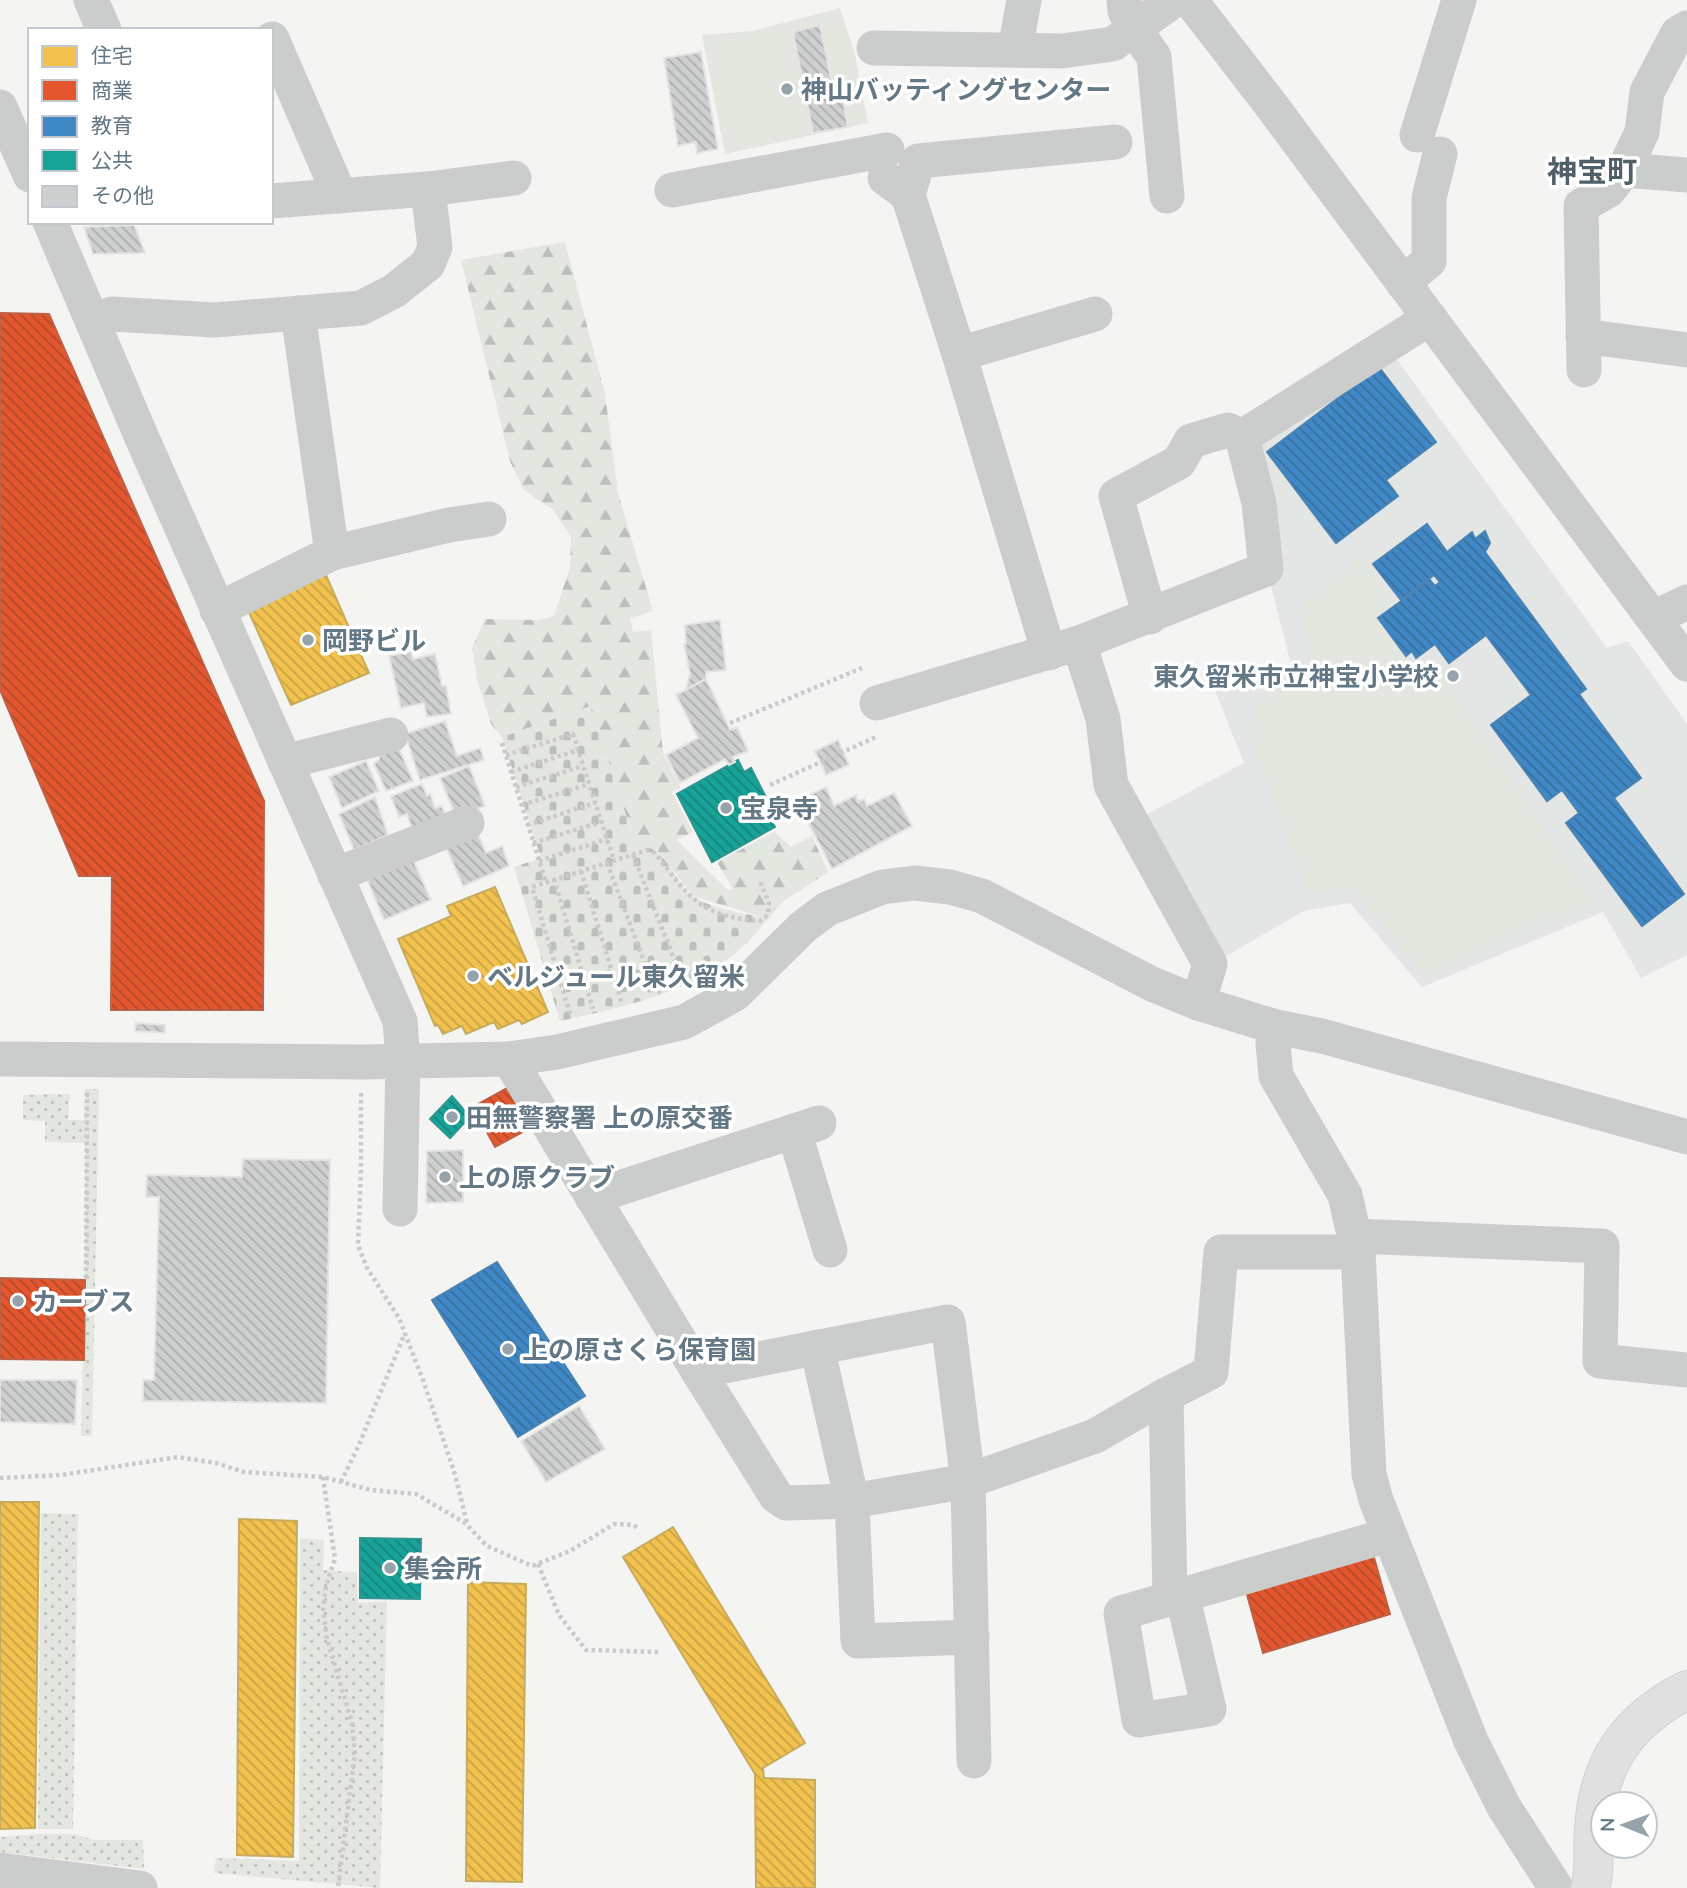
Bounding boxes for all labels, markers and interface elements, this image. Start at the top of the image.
legend [28,28,273,224]
text: 住宅 [91,42,133,68]
place label: 神山バッティングセンター [801,73,1111,106]
text: 商業 [91,77,133,103]
marker: 神山バッティングセンター [779,81,795,97]
text: 教育 [91,112,133,138]
text: 公共 [91,147,133,173]
district label: 神宝町 [1547,152,1637,190]
text: その他 [91,182,154,208]
place label: 岡野ビル [322,624,426,657]
marker: 岡野ビル [300,632,316,648]
place label: 東久留米市立神宝小学校 [1153,660,1439,693]
marker: 東久留米市立神宝小学校 [1445,668,1461,684]
place label: 宝泉寺 [740,792,818,825]
marker: 宝泉寺 [718,800,734,816]
place label: ベルジュール東久留米 [487,960,745,993]
marker: ベルジュール東久留米 [465,968,481,984]
place label: 田無警察署 上の原交番 [466,1101,733,1134]
marker: 田無警察署 上の原交番 [444,1109,460,1125]
place label: 上の原クラブ [459,1161,615,1194]
marker: 上の原クラブ [437,1169,453,1185]
place label: カーブス [32,1285,134,1318]
marker: カーブス [10,1293,26,1309]
place label: 上の原さくら保育園 [522,1333,756,1366]
marker: 上の原さくら保育園 [500,1341,516,1357]
place label: 集会所 [404,1552,482,1585]
marker: 集会所 [382,1560,398,1576]
north arrow [1589,1790,1659,1860]
text: N [1595,1817,1619,1832]

